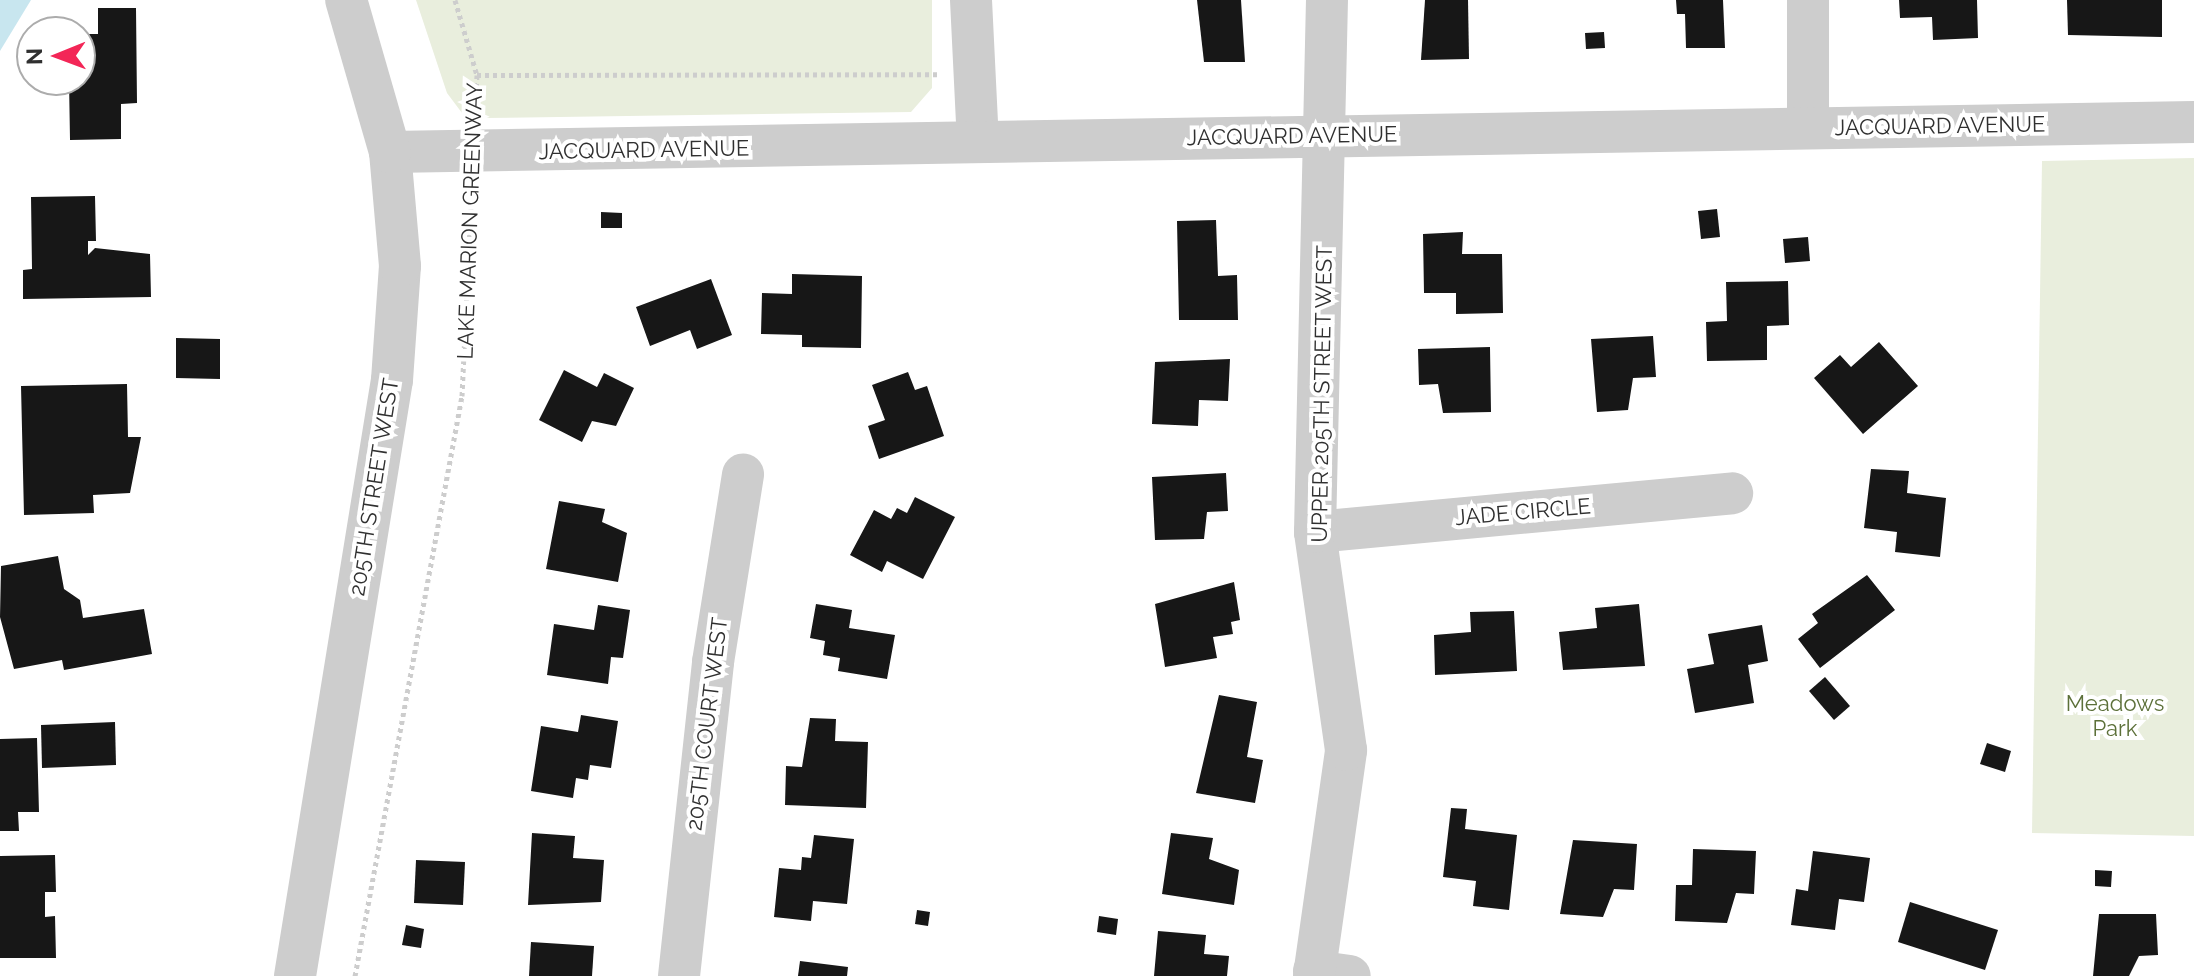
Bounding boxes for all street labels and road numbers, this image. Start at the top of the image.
street label: LAKE MARION GREENWAY [452,82,488,360]
street label: JACQUARD AVENUE [1834,111,2046,141]
street label: JACQUARD AVENUE [1186,121,1398,151]
street label: JACQUARD AVENUE [538,135,750,165]
street label: UPPER 205TH STREET WEST [1306,244,1338,544]
street label: 205TH STREET WEST [344,376,404,598]
street label: JADE CIRCLE [1454,493,1592,531]
street label: 205TH COURT WEST [681,615,733,833]

